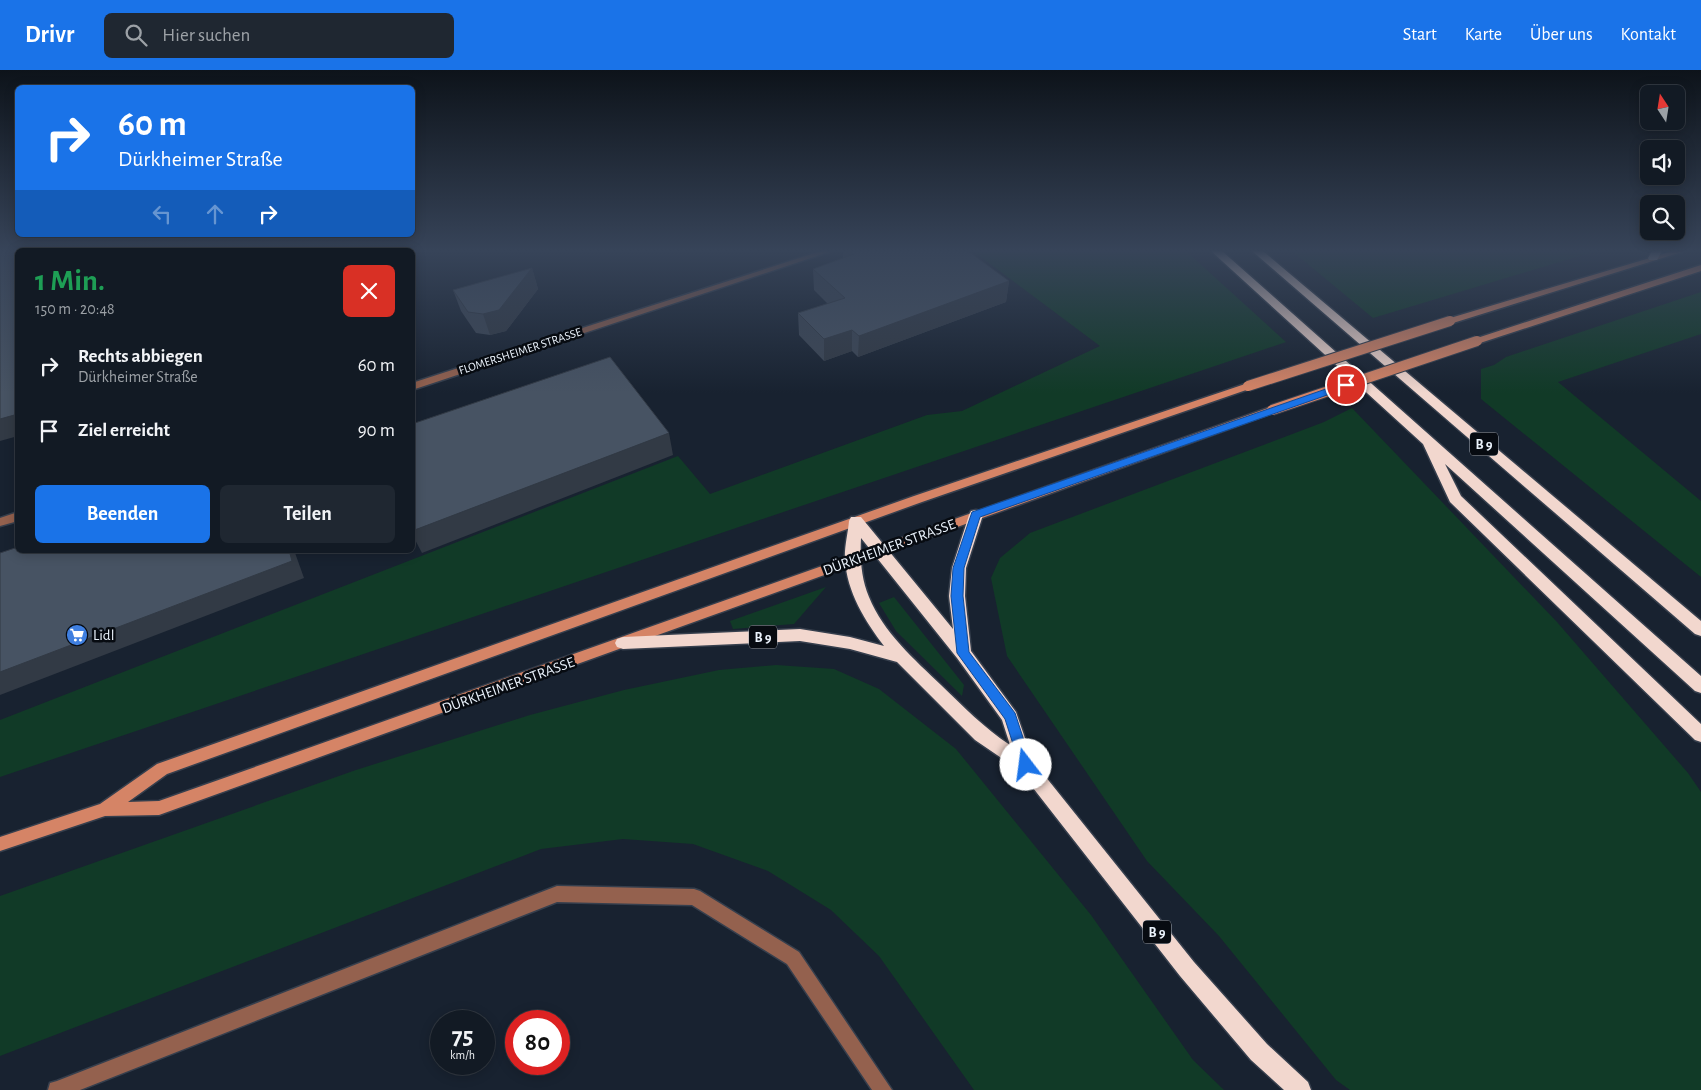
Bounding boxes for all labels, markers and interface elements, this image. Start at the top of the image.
search box [104,13,454,58]
icon: search [122,21,150,49]
text: Drivr [25,23,74,47]
text: Hier suchen [162,26,250,45]
text: Start [1403,26,1437,44]
text: Karte [1465,26,1502,44]
text: Über uns [1530,26,1593,44]
text: Kontakt [1621,26,1676,44]
north arrow [1640,85,1685,130]
map controls [1640,85,1685,240]
icon: right [35,105,100,170]
text: 60 m [118,107,187,142]
button: sound [1640,140,1685,185]
text: Dürkheimer Straße [118,148,283,170]
button: search [1640,195,1685,240]
icon: left [148,200,176,228]
icon: ahead [201,200,229,228]
icon: right [254,200,282,228]
button: close [343,265,395,317]
text: 1 Min. [35,266,105,296]
text: 150 m · 20:48 [35,301,115,317]
street label: FLOMERSHEIMER STRASSE [457,325,583,377]
text: Rechts abbiegen [78,347,203,366]
icon: right [35,352,63,380]
text: 60 m [358,356,395,375]
pin [1325,364,1367,406]
text: Dürkheimer Straße [78,369,198,385]
icon: arrive [1332,371,1360,399]
icon: arrive [35,417,63,445]
text: Ziel erreicht [78,421,170,440]
text: 90 m [358,421,395,440]
road number: B 9 [1470,432,1498,456]
button: Beenden [35,485,210,543]
button: Teilen [220,485,395,543]
street label: DÜRKHEIMER STRASSE [820,515,957,578]
supermarket icon: Lidl [65,623,89,647]
road number: B 9 [749,626,777,648]
place label: Lidl [93,628,114,643]
street label: DÜRKHEIMER STRASSE [439,653,576,716]
position arrow [999,738,1051,790]
road number: B 9 [1143,920,1171,944]
speed limit sign: 80 [505,1010,570,1075]
text: 75 [452,1024,473,1049]
text: km/h [450,1049,475,1061]

